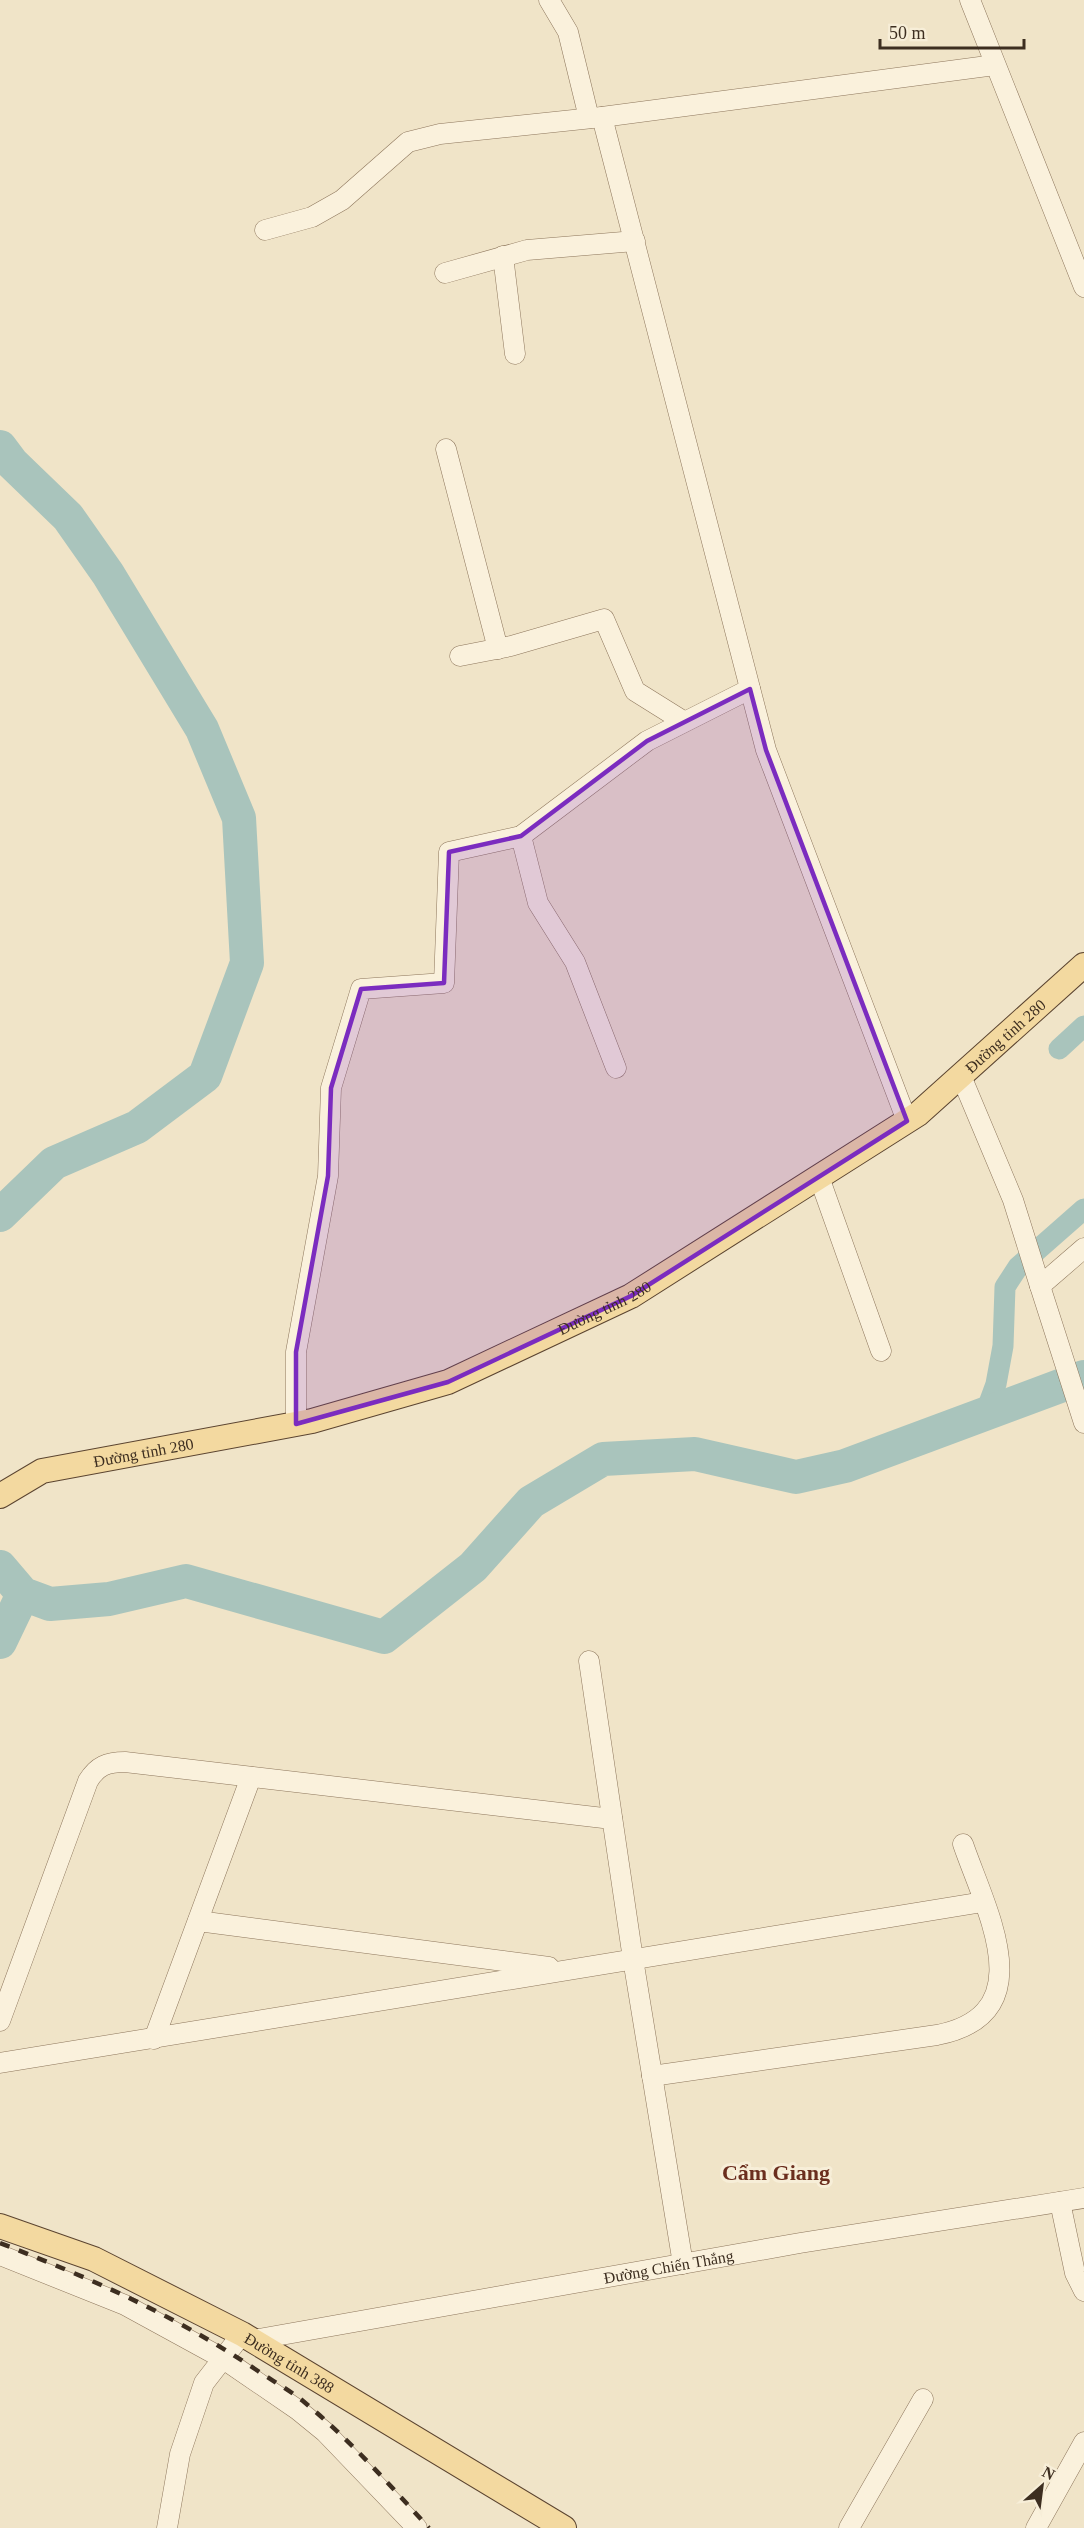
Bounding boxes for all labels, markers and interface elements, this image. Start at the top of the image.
scale bar [880,12,1024,50]
text: 50 m [889,23,926,43]
street label: Đường tỉnh 280 [962,996,1049,1076]
street label: Đường tỉnh 280 [555,1277,654,1338]
street label: Đường tỉnh 280 [92,1435,195,1470]
district label: Cẩm Giang [722,2160,830,2185]
street label: Đường Chiến Thắng [602,2246,735,2286]
street label: Đường tỉnh 388 [242,2329,337,2396]
north arrow [1012,2456,1072,2516]
text: N [1040,2463,1058,2484]

